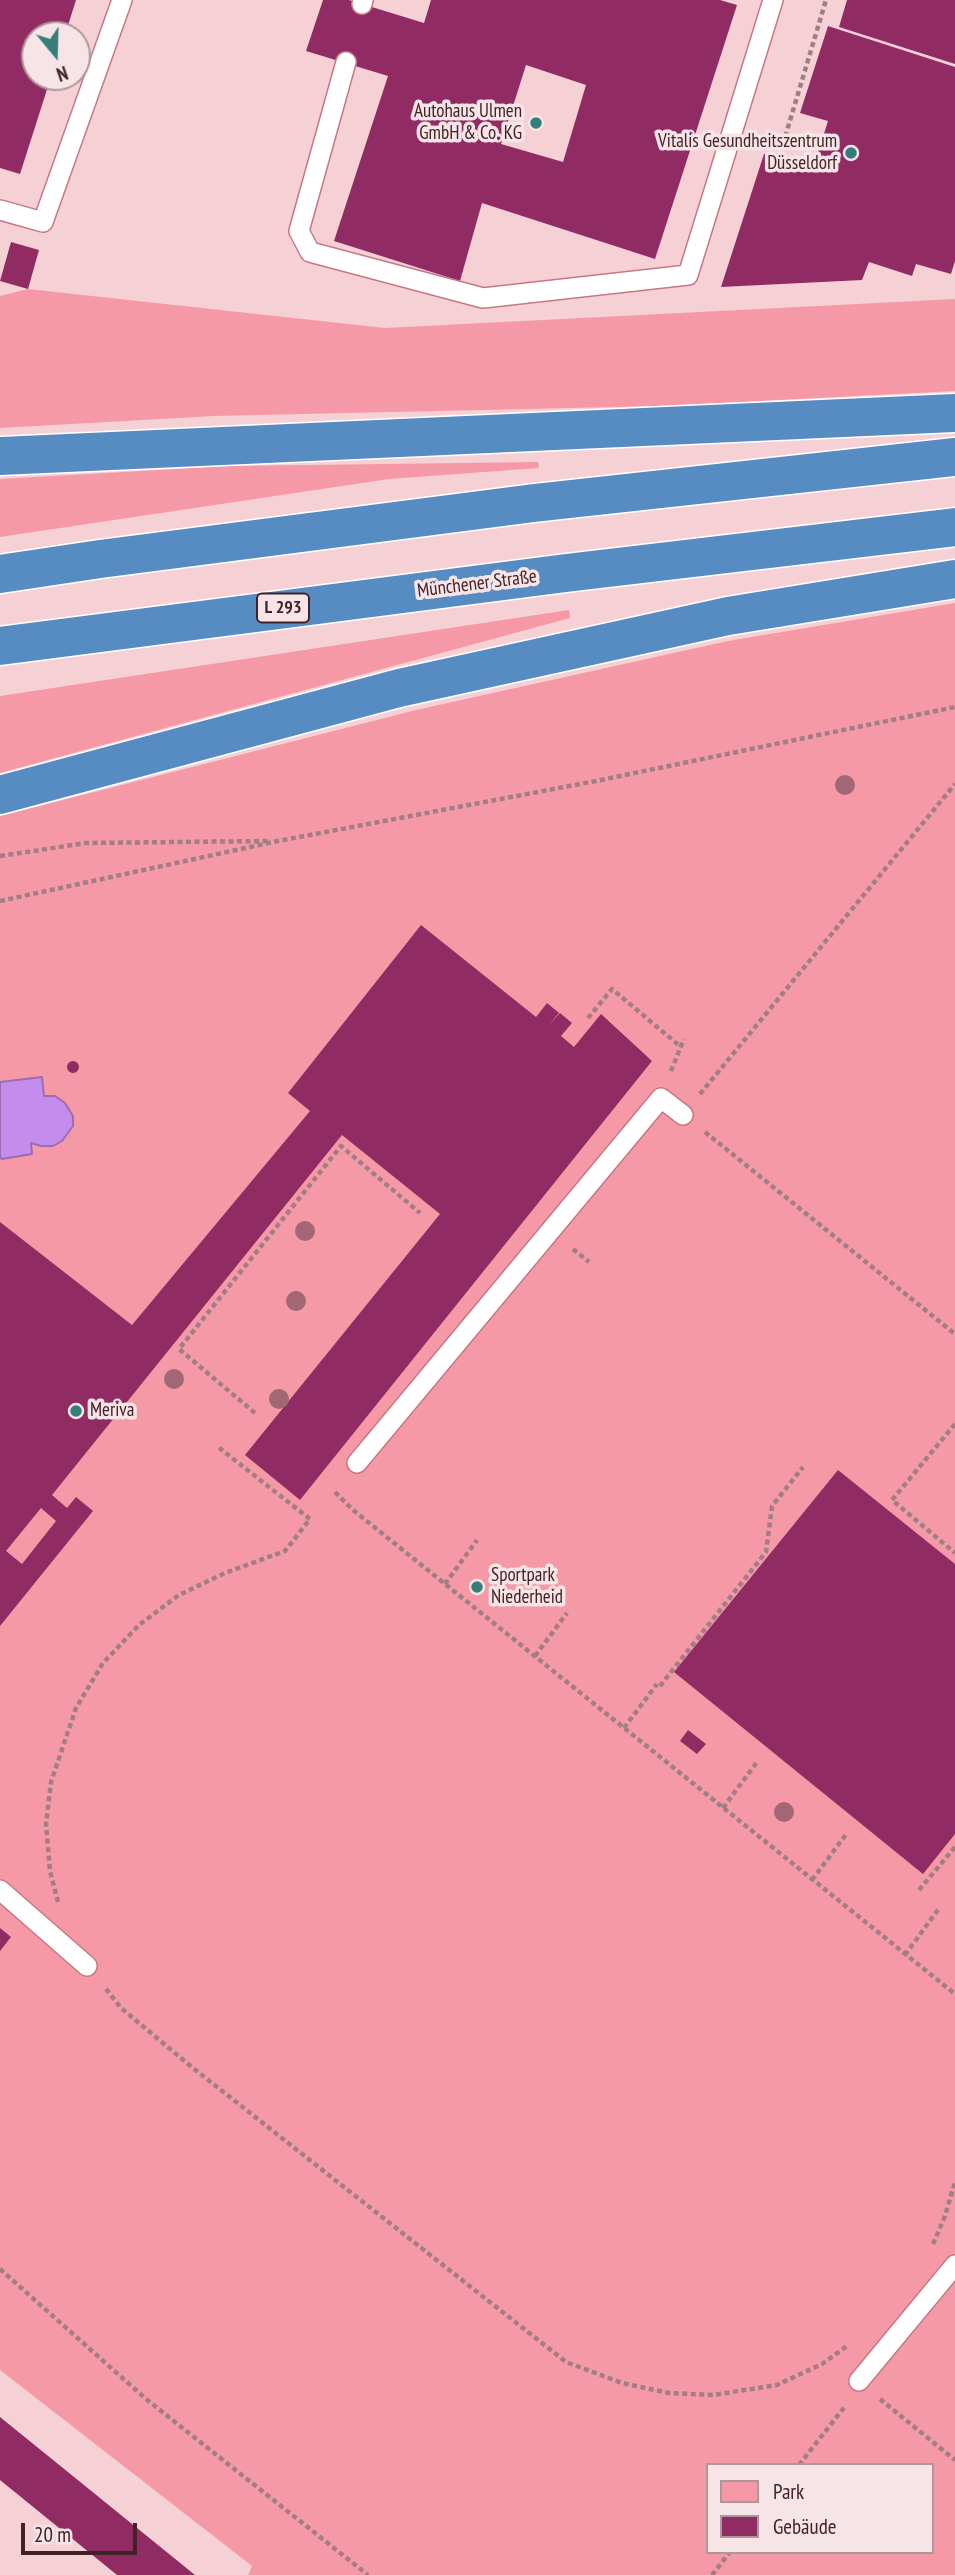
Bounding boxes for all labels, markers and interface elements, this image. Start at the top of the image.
north arrow [21,21,91,91]
text: N [53,61,71,87]
place label: Autohaus Ulmen GmbH & Co. KG [414,101,522,145]
marker: Autohaus Ulmen GmbH & Co. KG [528,115,544,131]
place label: Vitalis Gesundheitszentrum Düsseldorf [658,131,837,175]
marker: Vitalis Gesundheitszentrum Düsseldorf [843,145,859,161]
street label: Münchener Straße [416,565,538,603]
road number: L 293 [257,594,309,622]
place label: Meriva [90,1400,134,1422]
marker: Meriva [68,1403,84,1419]
place label: Sportpark Niederheid [491,1565,563,1609]
marker: Sportpark Niederheid [469,1579,485,1595]
legend [706,2463,934,2554]
text: Park [773,2478,804,2505]
scale bar [24,2508,140,2552]
text: Gebäude [773,2513,836,2540]
text: 20 m [34,2521,71,2548]

